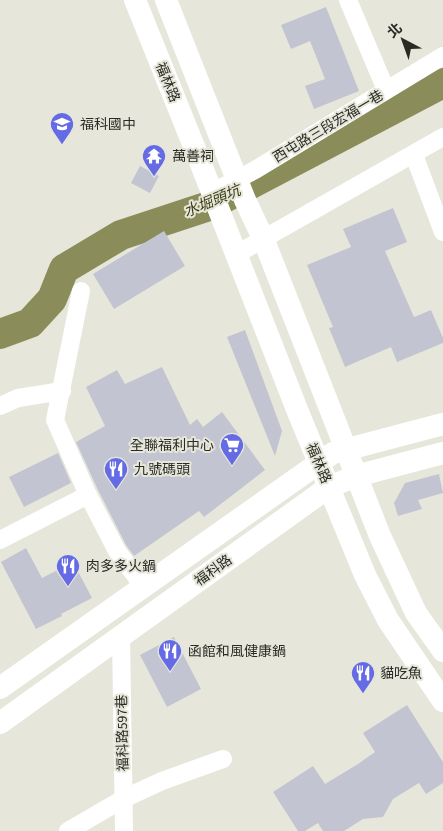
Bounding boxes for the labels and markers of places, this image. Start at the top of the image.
school or university icon: 福科國中 [49,111,75,145]
place label: 福科國中 [80,115,136,135]
temple icon: 萬善祠 [141,143,167,177]
place label: 萬善祠 [172,147,214,167]
supermarket icon: 全聯福利中心 [219,432,245,466]
place label: 全聯福利中心 [130,436,214,456]
restaurant icon: 九號碼頭 [103,456,129,490]
place label: 九號碼頭 [134,460,190,480]
restaurant icon: 肉多多火鍋 [55,553,81,587]
place label: 肉多多火鍋 [86,557,156,577]
restaurant icon: 函館和風健康鍋 [157,638,183,672]
place label: 函館和風健康鍋 [188,642,286,662]
restaurant icon: 貓吃魚 [350,660,376,694]
place label: 貓吃魚 [380,664,422,684]

